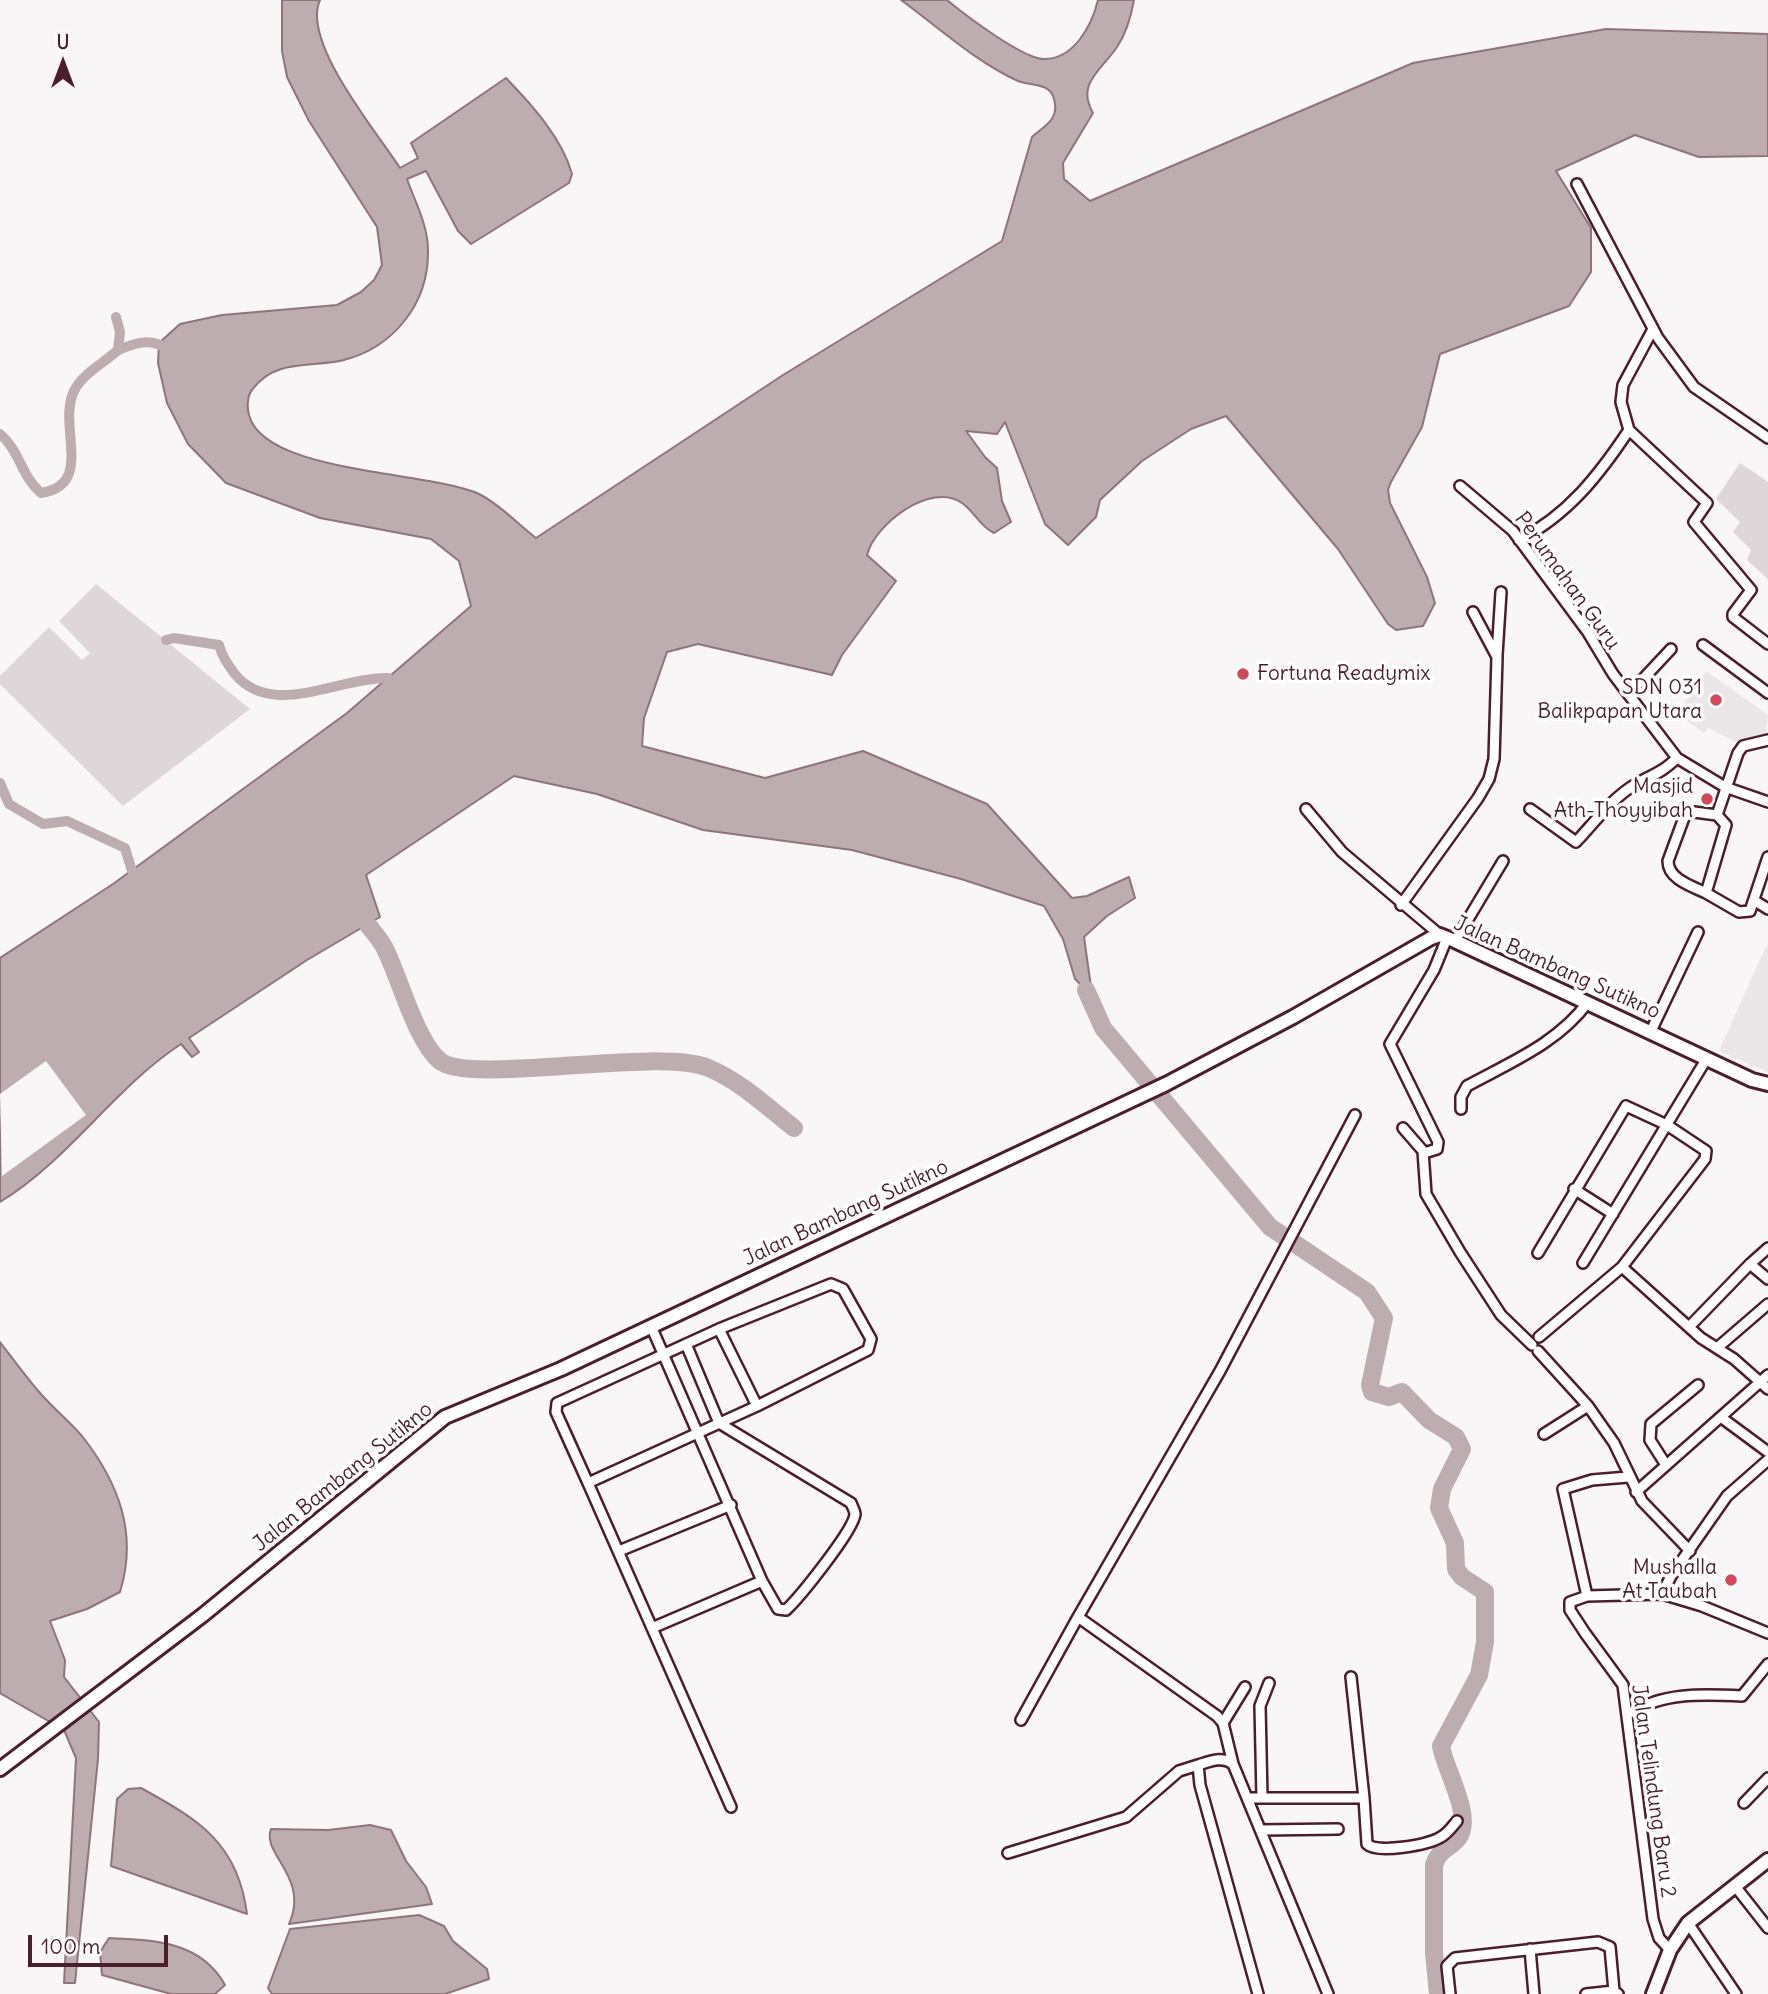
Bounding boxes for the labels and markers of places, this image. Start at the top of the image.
place label: Fortuna Readymix [1257,661,1431,687]
marker: Fortuna Readymix [1235,666,1251,682]
place label: SDN 031 Balikpapan Utara [1537,675,1702,725]
marker: SDN 031 Balikpapan Utara [1708,692,1724,708]
place label: Masjid Ath-Thoyyibah [1554,774,1693,824]
marker: Masjid Ath-Thoyyibah [1699,791,1715,807]
place label: Mushalla At Taubah [1622,1555,1717,1605]
marker: Mushalla At Taubah [1723,1572,1739,1588]

